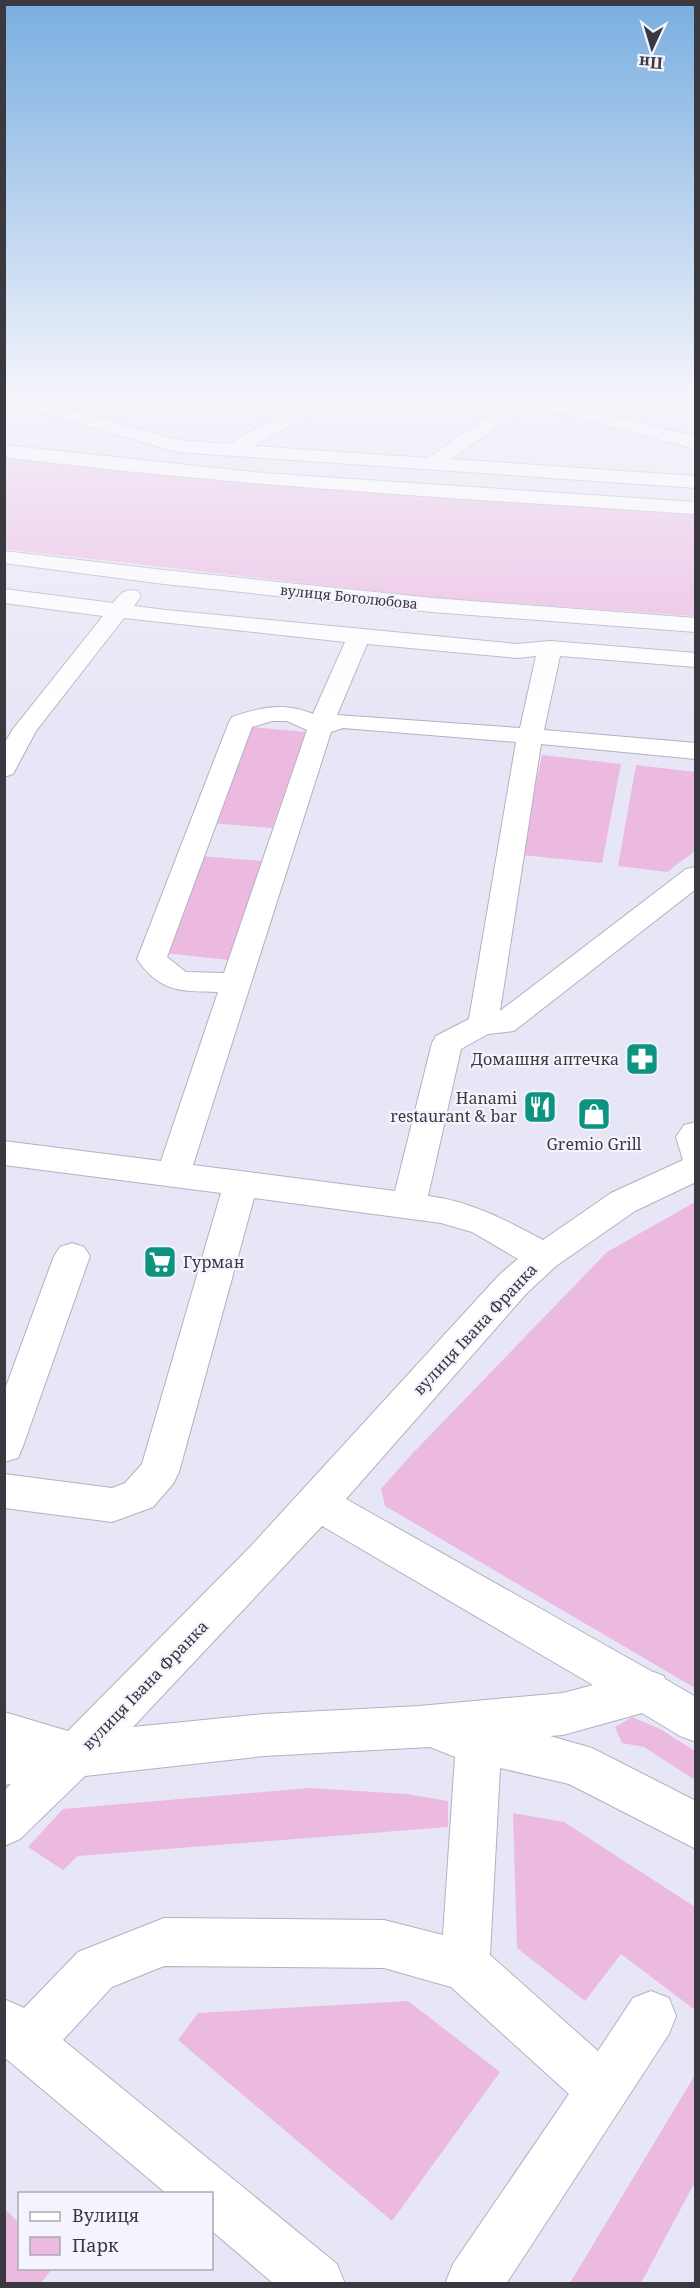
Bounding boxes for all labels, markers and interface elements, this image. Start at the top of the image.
north arrow [622,18,682,78]
text: Пн [638,51,664,75]
street label: вулиця Боголюбова [279,580,419,613]
pharmacy icon: Домашня аптечка [624,1041,660,1077]
place label: Домашня аптечка [471,1048,619,1070]
place label: Hanami restaurant & bar [390,1087,517,1127]
restaurant icon: Hanami restaurant & bar [522,1089,558,1125]
shop icon: Gremio Grill [576,1096,612,1132]
place label: Gremio Grill [546,1133,642,1155]
supermarket icon: Гурман [142,1244,178,1280]
place label: Гурман [183,1251,245,1273]
street label: вулиця Івана Франка [408,1258,542,1400]
street label: вулиця Івана Франка [77,1615,213,1755]
legend [18,2192,213,2270]
text: Вулиця [72,2203,139,2227]
text: Парк [72,2233,119,2257]

